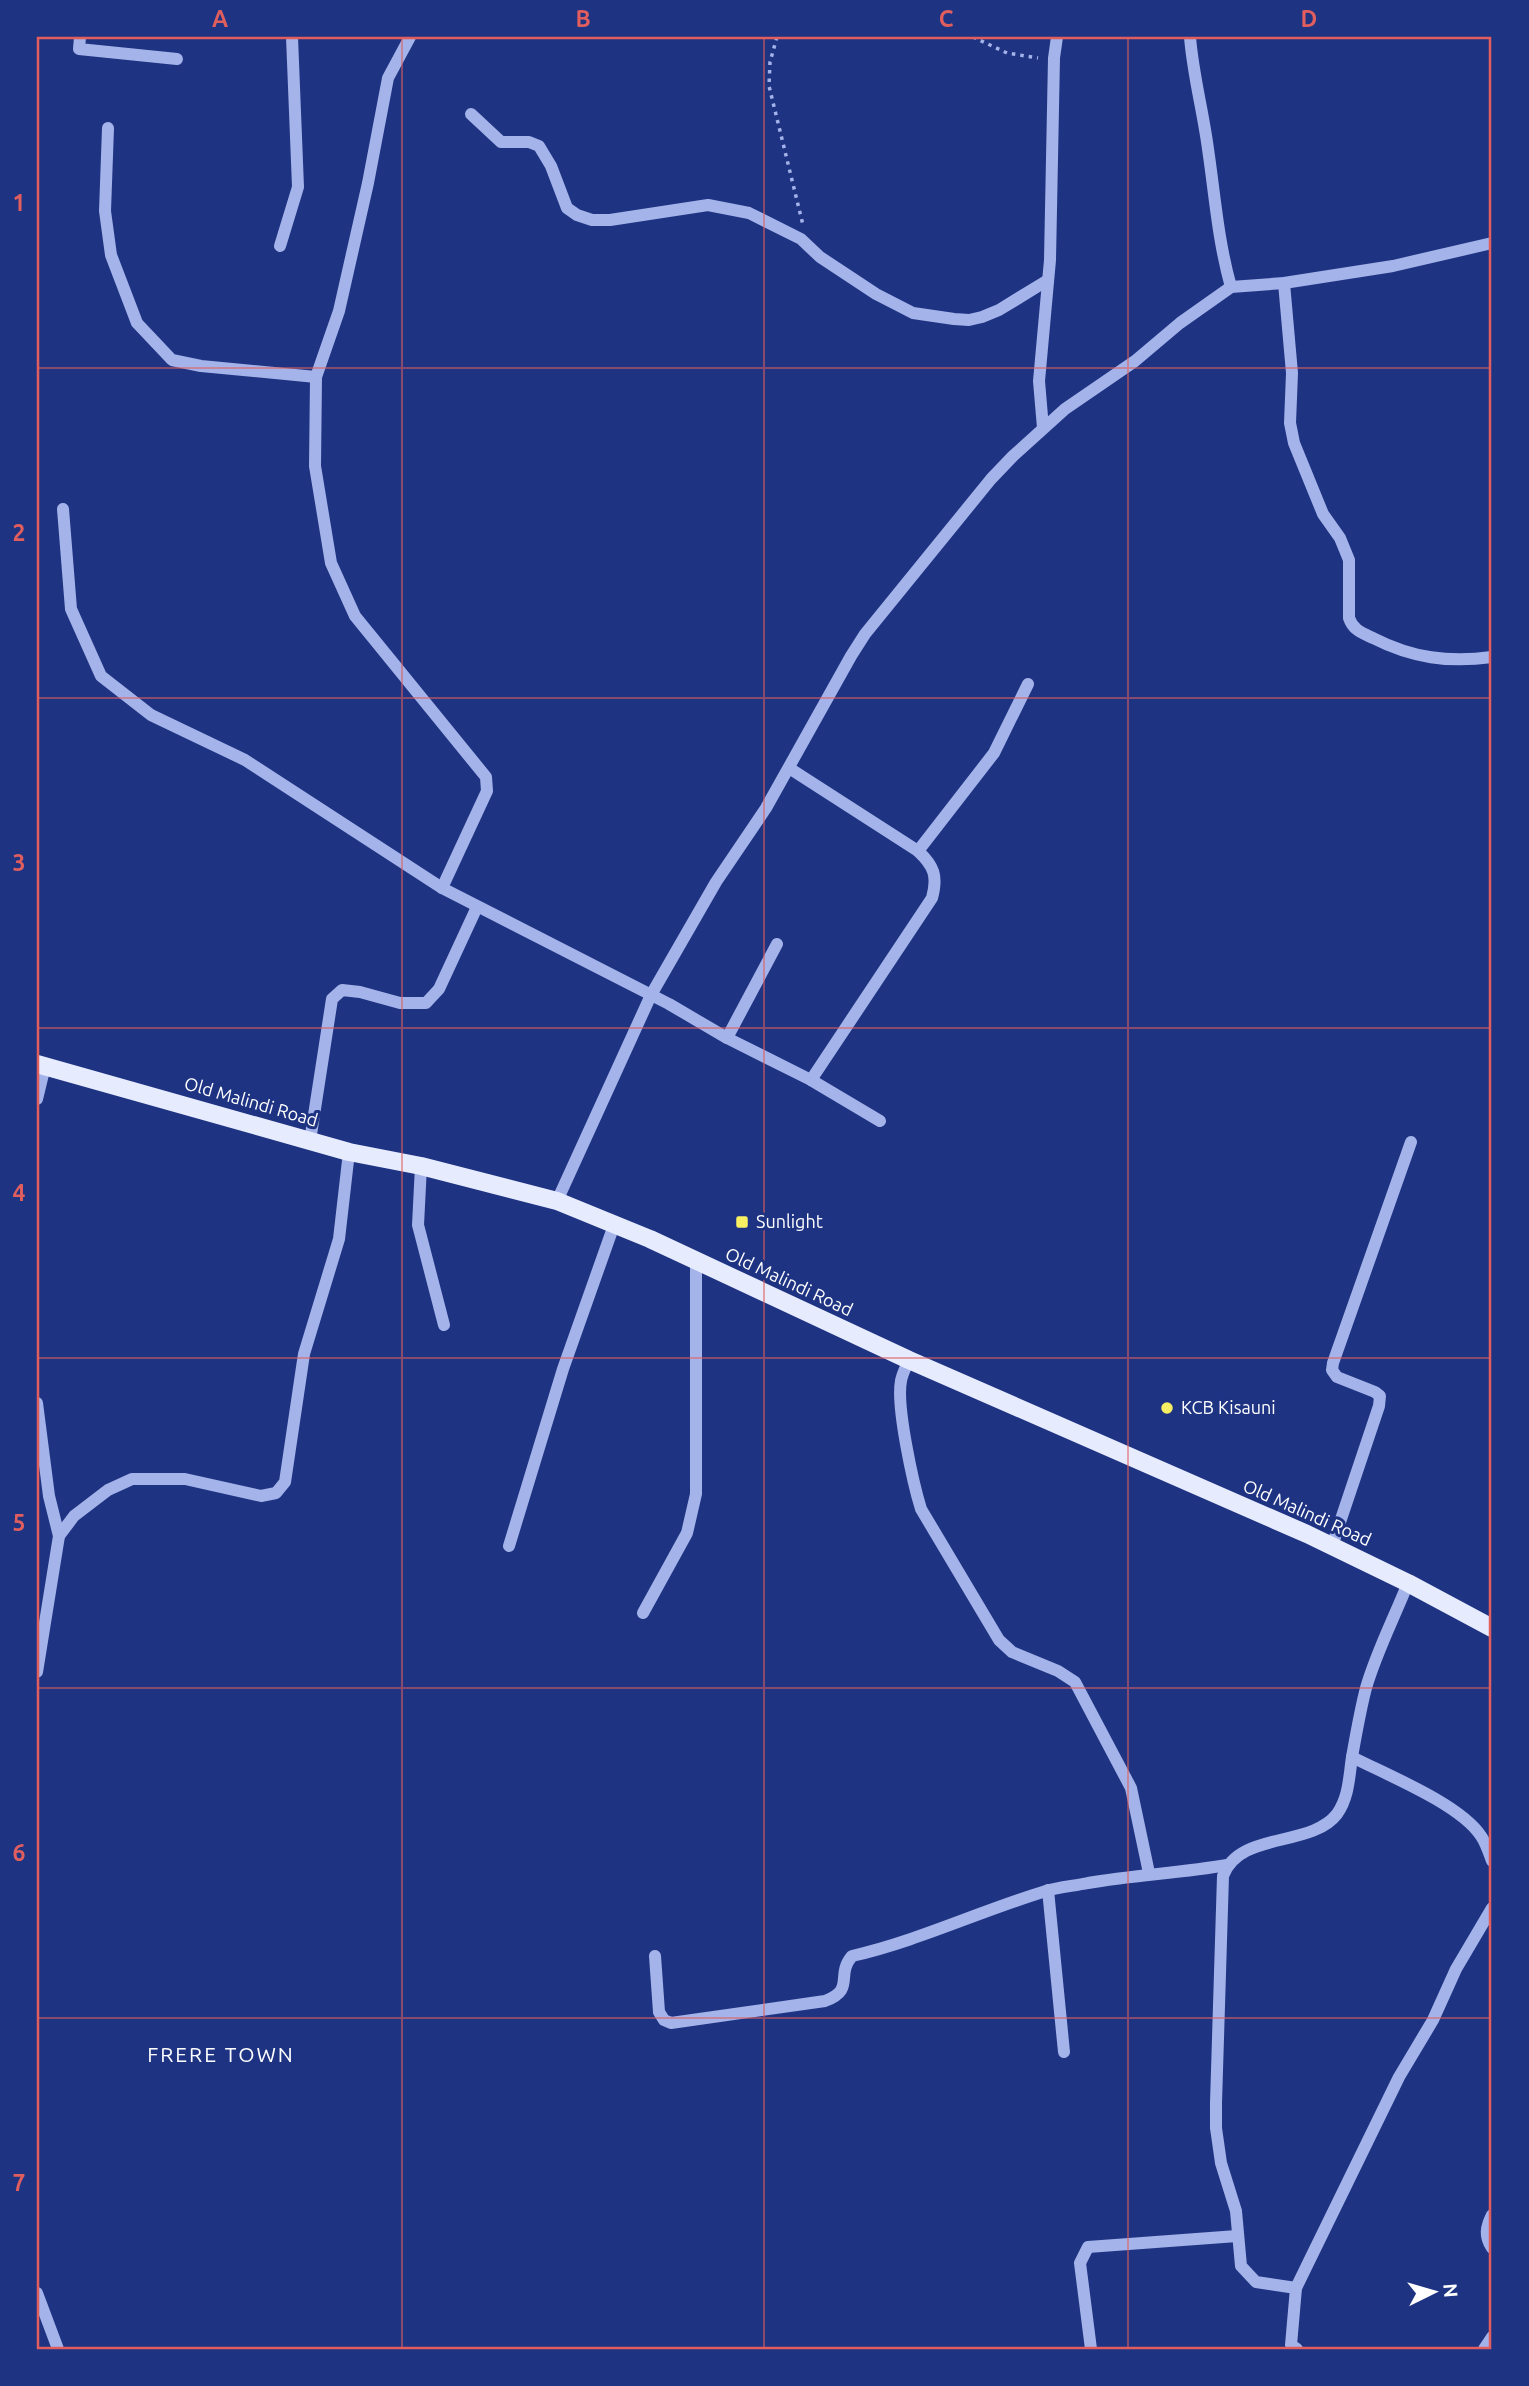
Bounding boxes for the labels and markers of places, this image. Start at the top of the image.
place label: Sunlight [756,1211,823,1231]
marker: Sunlight [734,1214,750,1230]
place label: KCB Kisauni [1181,1397,1276,1417]
marker: KCB Kisauni [1159,1400,1175,1416]

